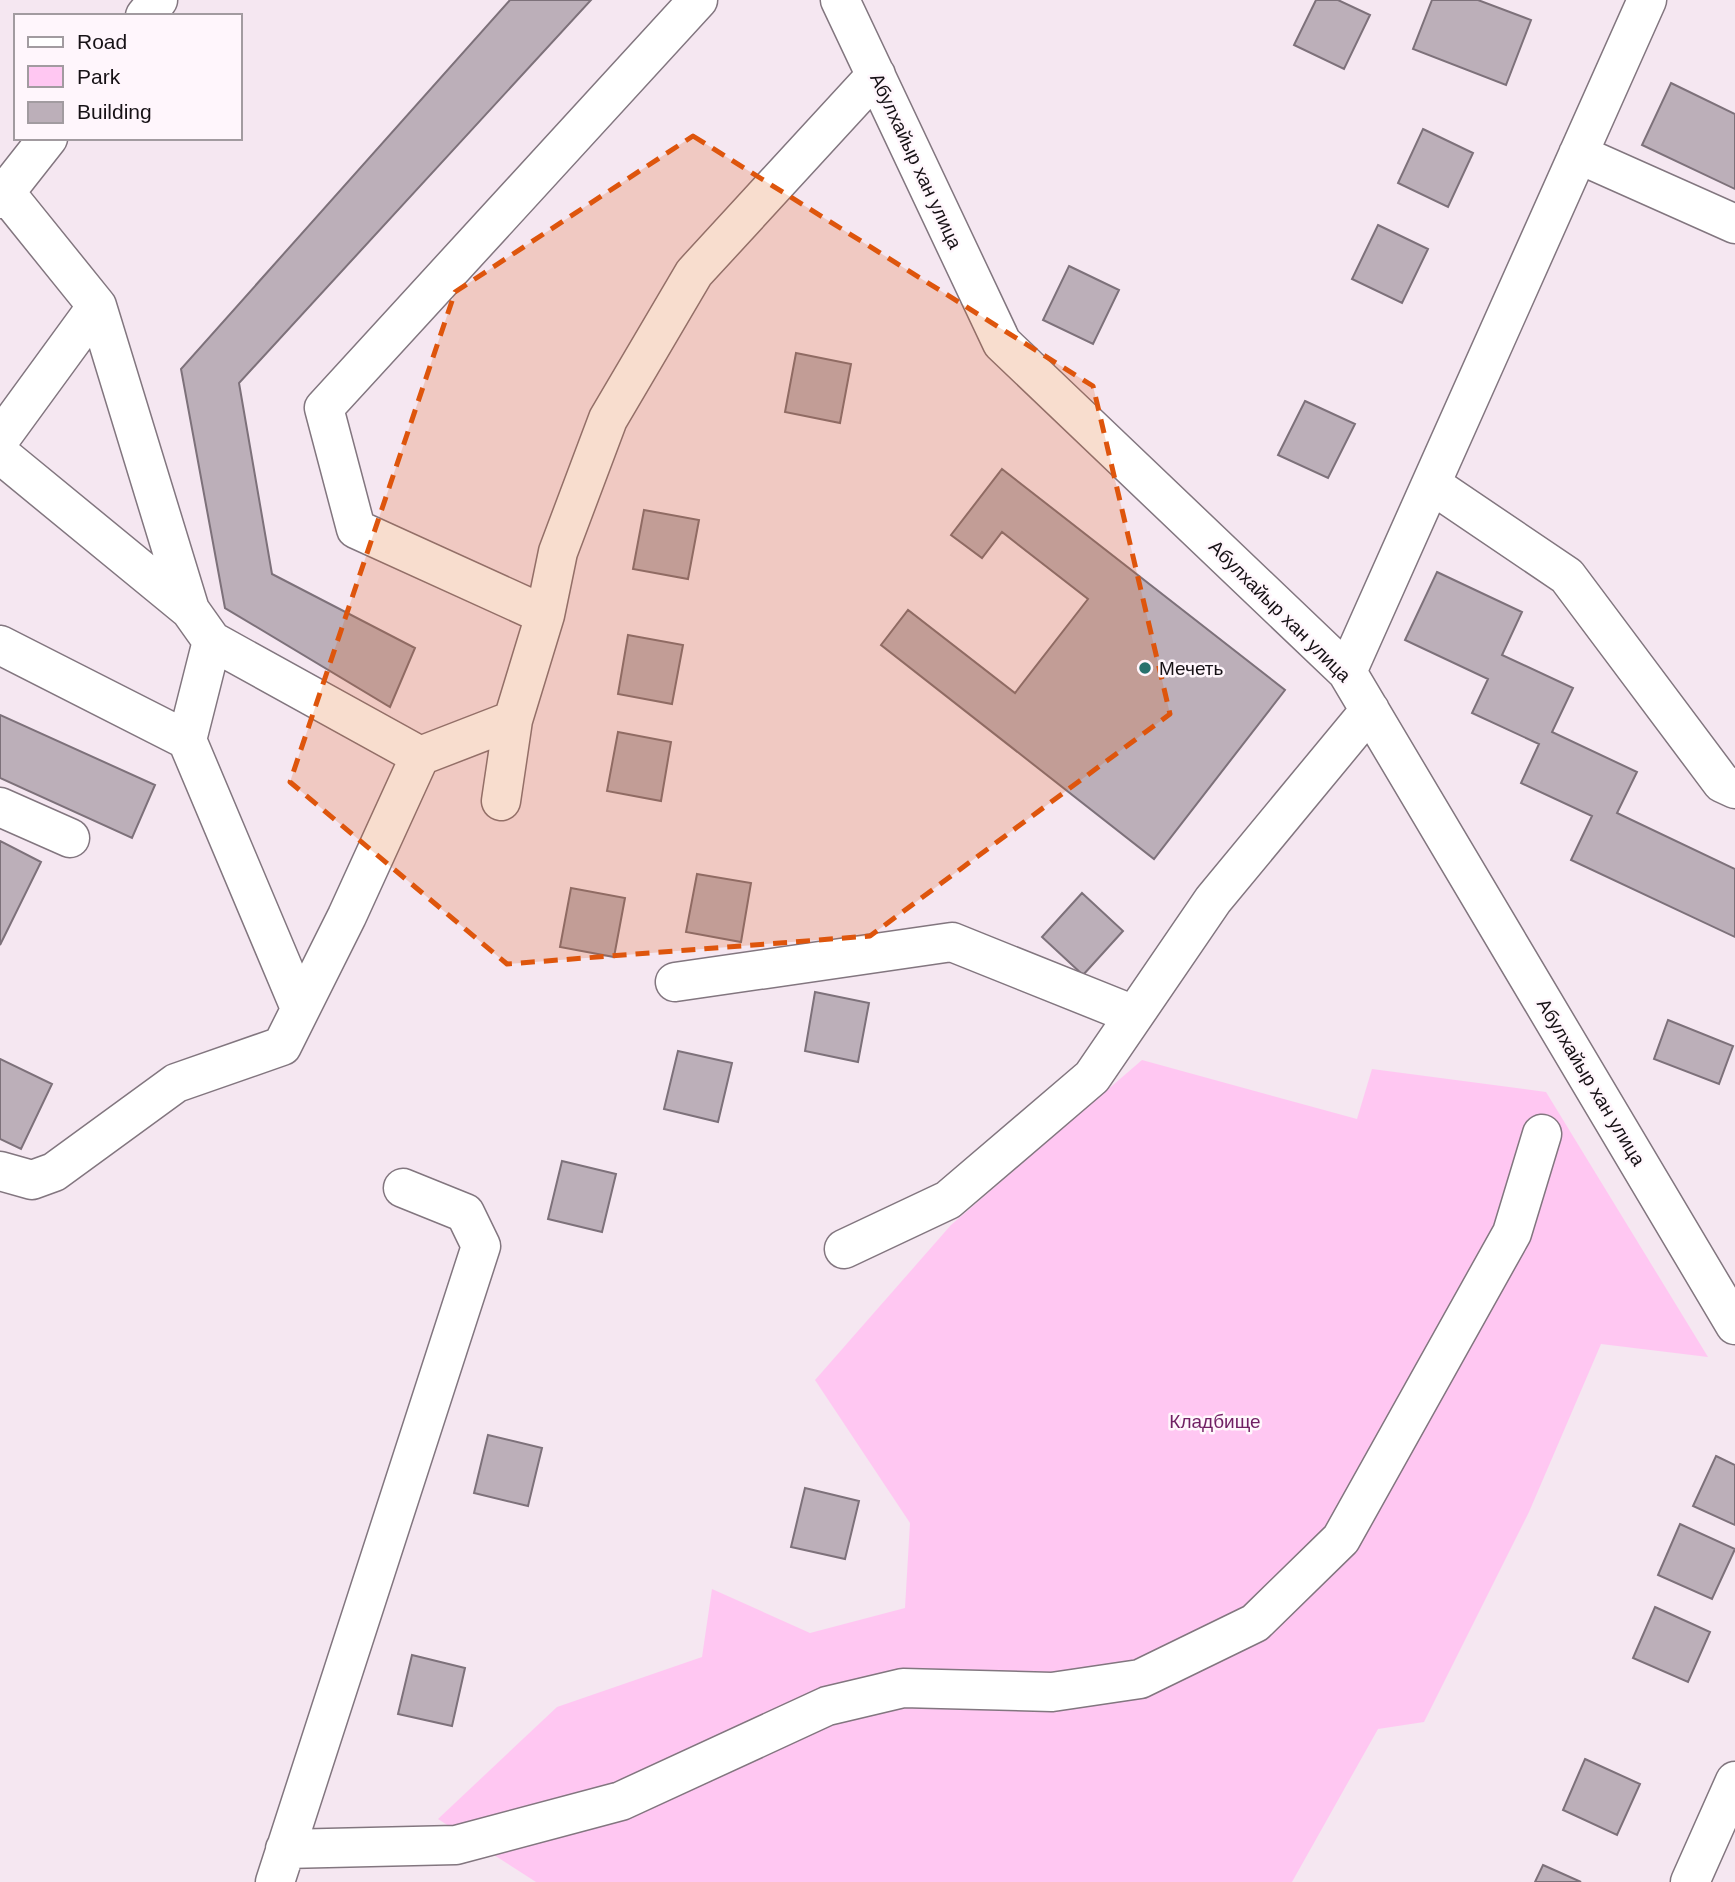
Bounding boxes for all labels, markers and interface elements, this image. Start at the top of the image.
legend [14,14,242,140]
text: Road [77,30,127,53]
text: Park [77,65,121,88]
street label: Абулхайыр хан улица [866,70,966,252]
text: Building [77,100,152,123]
street label: Абулхайыр хан улица [1205,536,1355,686]
place label: Мечеть [1159,658,1224,679]
marker: Мечеть [1137,660,1153,676]
street label: Абулхайыр хан улица [1533,995,1649,1170]
park label: Кладбище [1169,1411,1261,1432]

